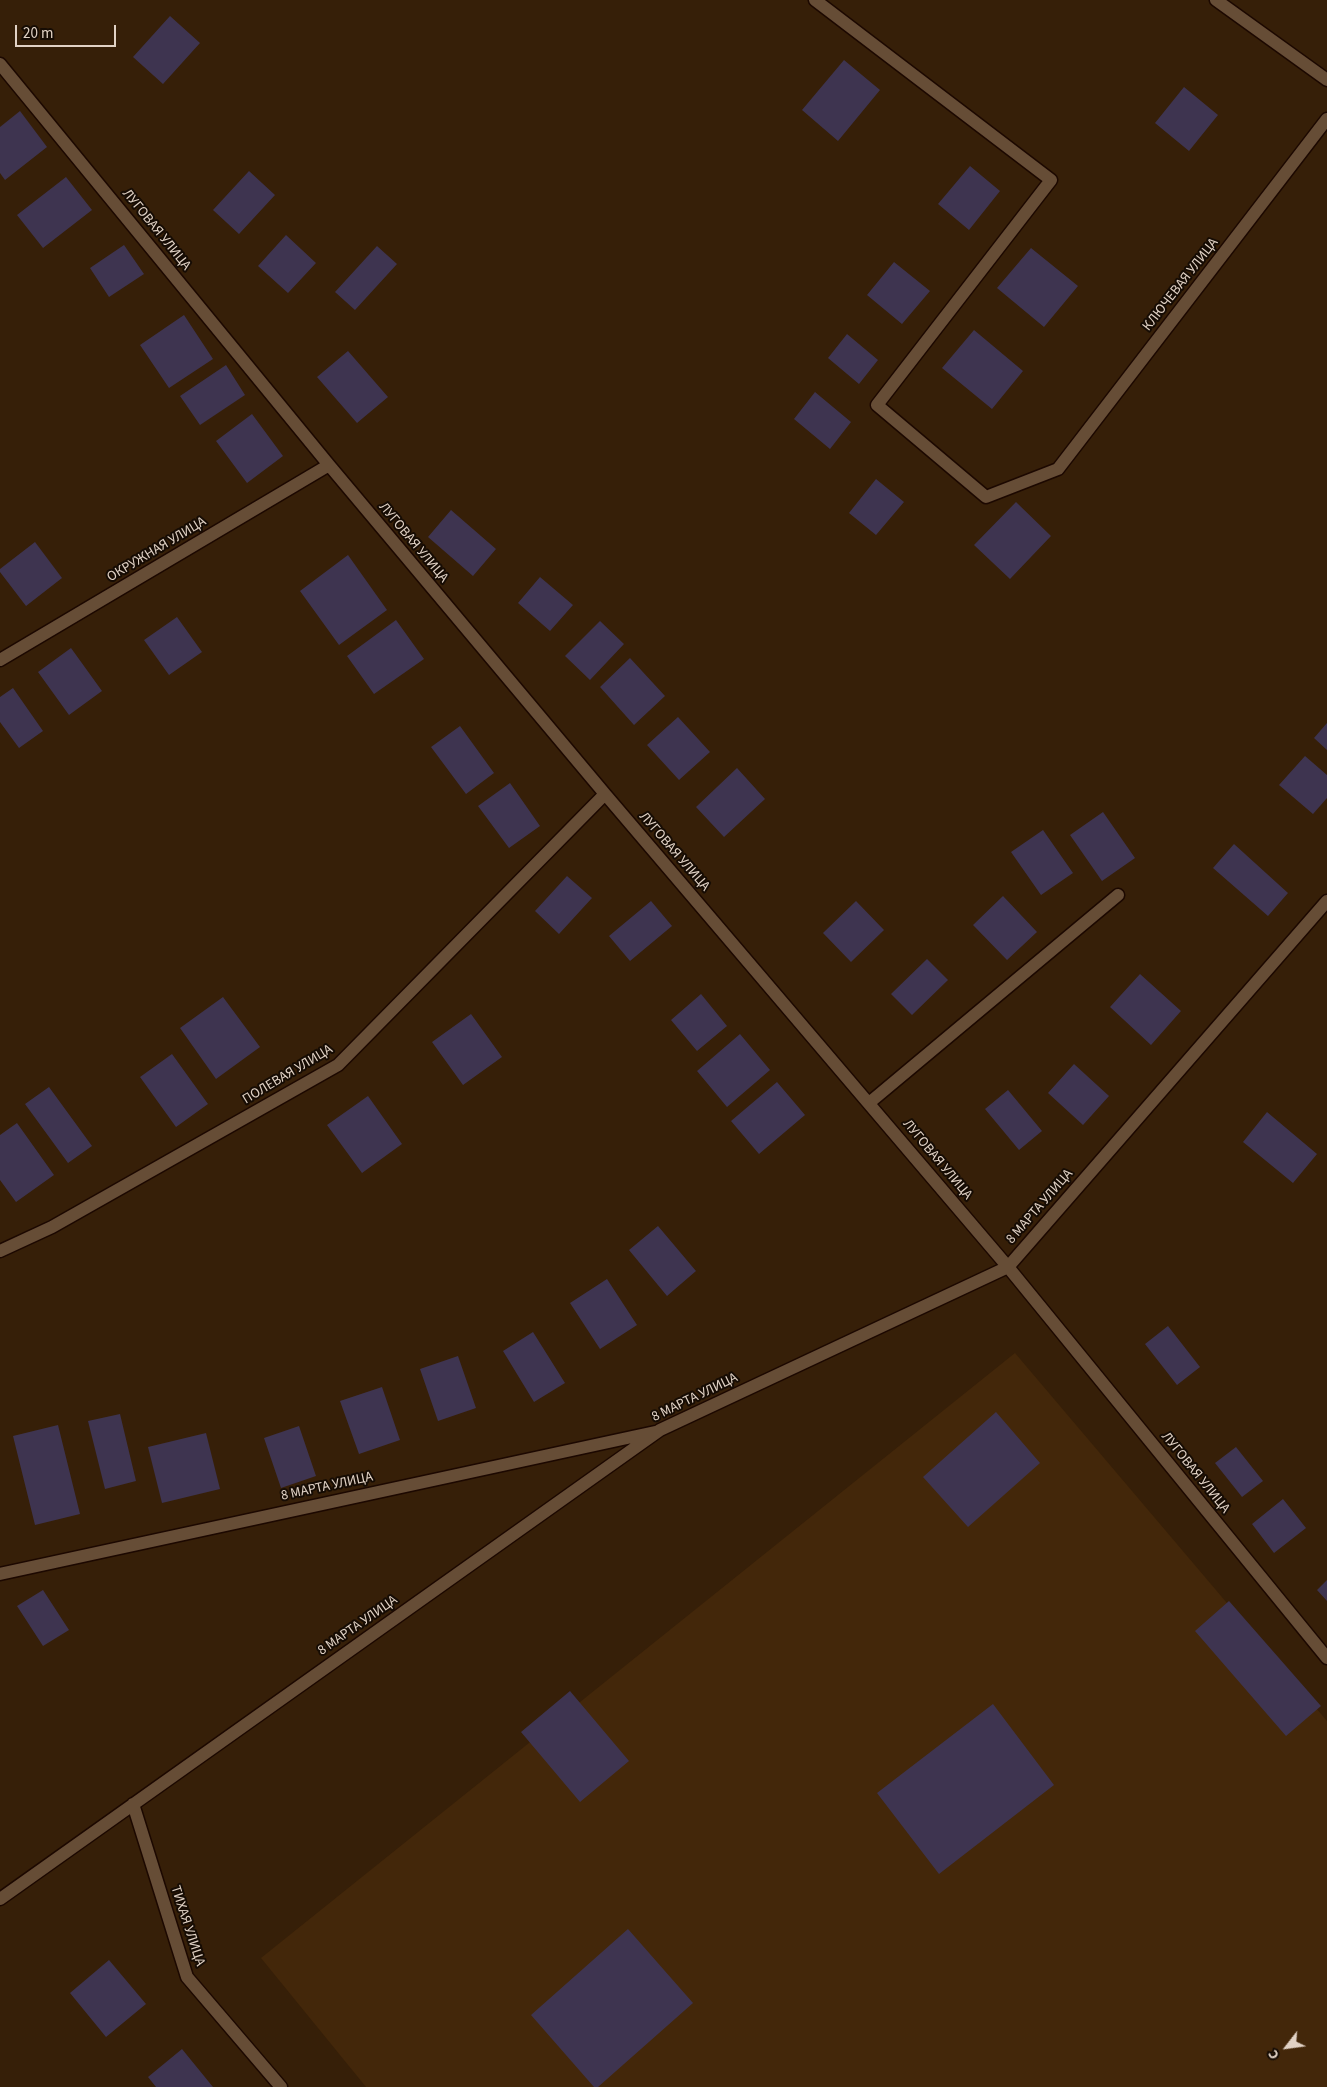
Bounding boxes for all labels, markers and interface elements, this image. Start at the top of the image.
scale bar [18,15,119,47]
text: 20 m [23,23,53,44]
street label: ЛУГОВАЯ УЛИЦА [118,186,194,274]
street label: КЛЮЧЕВАЯ УЛИЦА [1139,235,1223,335]
street label: ЛУГОВАЯ УЛИЦА [375,499,451,587]
street label: ОКРУЖНАЯ УЛИЦА [104,514,210,586]
street label: ЛУГОВАЯ УЛИЦА [635,809,713,895]
street label: ПОЛЕВАЯ УЛИЦА [240,1042,336,1108]
street label: ЛУГОВАЯ УЛИЦА [899,1116,975,1204]
street label: 8 МАРТА УЛИЦА [1003,1166,1077,1248]
street label: 8 МАРТА УЛИЦА [649,1370,741,1426]
street label: ЛУГОВАЯ УЛИЦА [1157,1429,1233,1517]
street label: 8 МАРТА УЛИЦА [280,1469,374,1505]
street label: 8 МАРТА УЛИЦА [315,1592,401,1660]
street label: ТИХАЯ УЛИЦА [166,1884,208,1968]
north arrow [1262,2022,1312,2072]
text: С [1263,2046,1285,2063]

